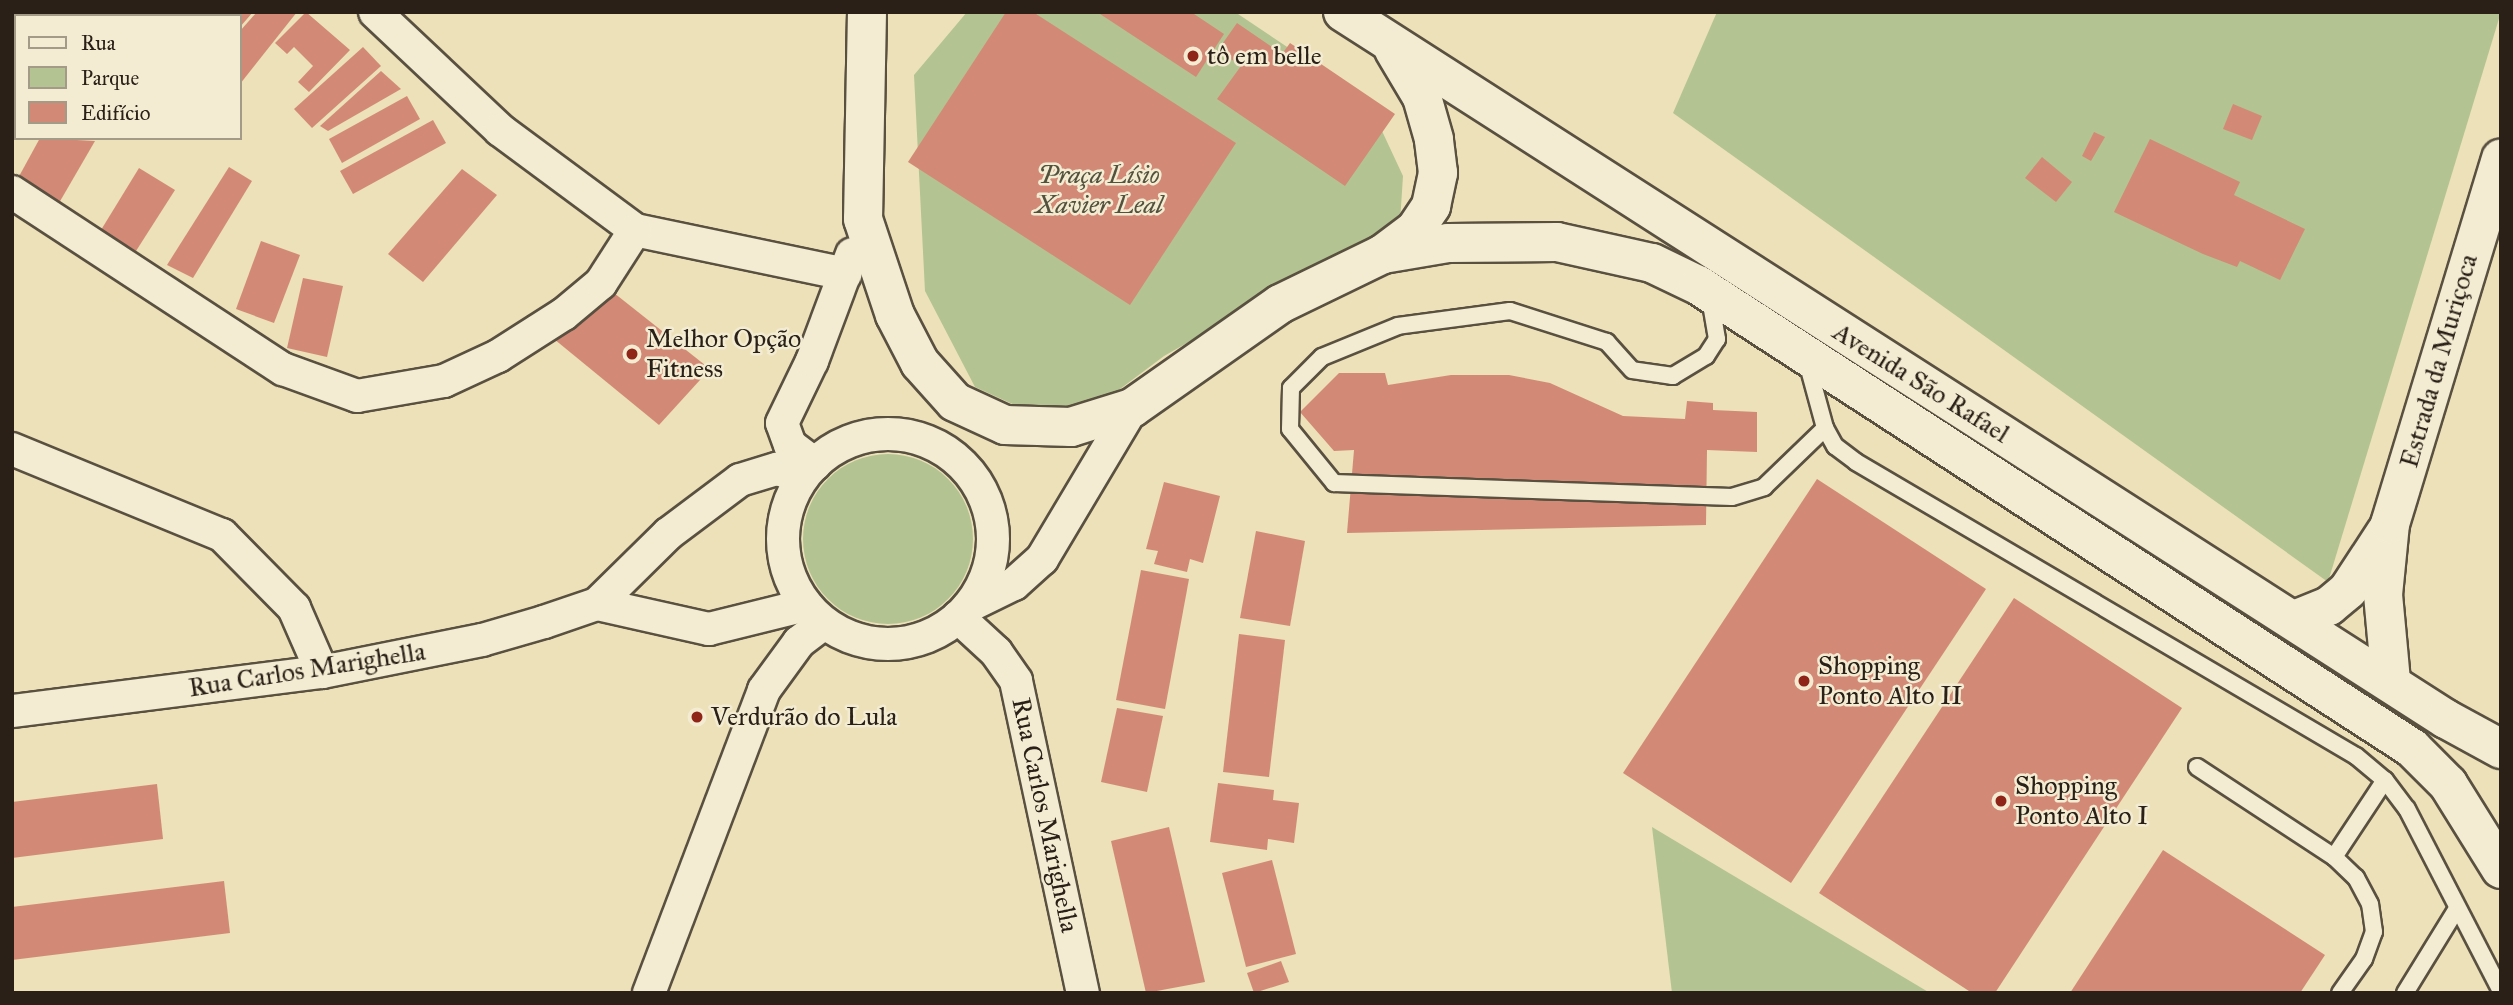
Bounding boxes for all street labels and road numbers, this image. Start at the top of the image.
street label: Estrada da Muriçoca [2394,251,2484,471]
street label: Avenida São Rafael [1827,316,2015,450]
street label: Rua Carlos Marighella [186,636,428,704]
street label: Rua Carlos Marighella [1005,695,1085,935]

